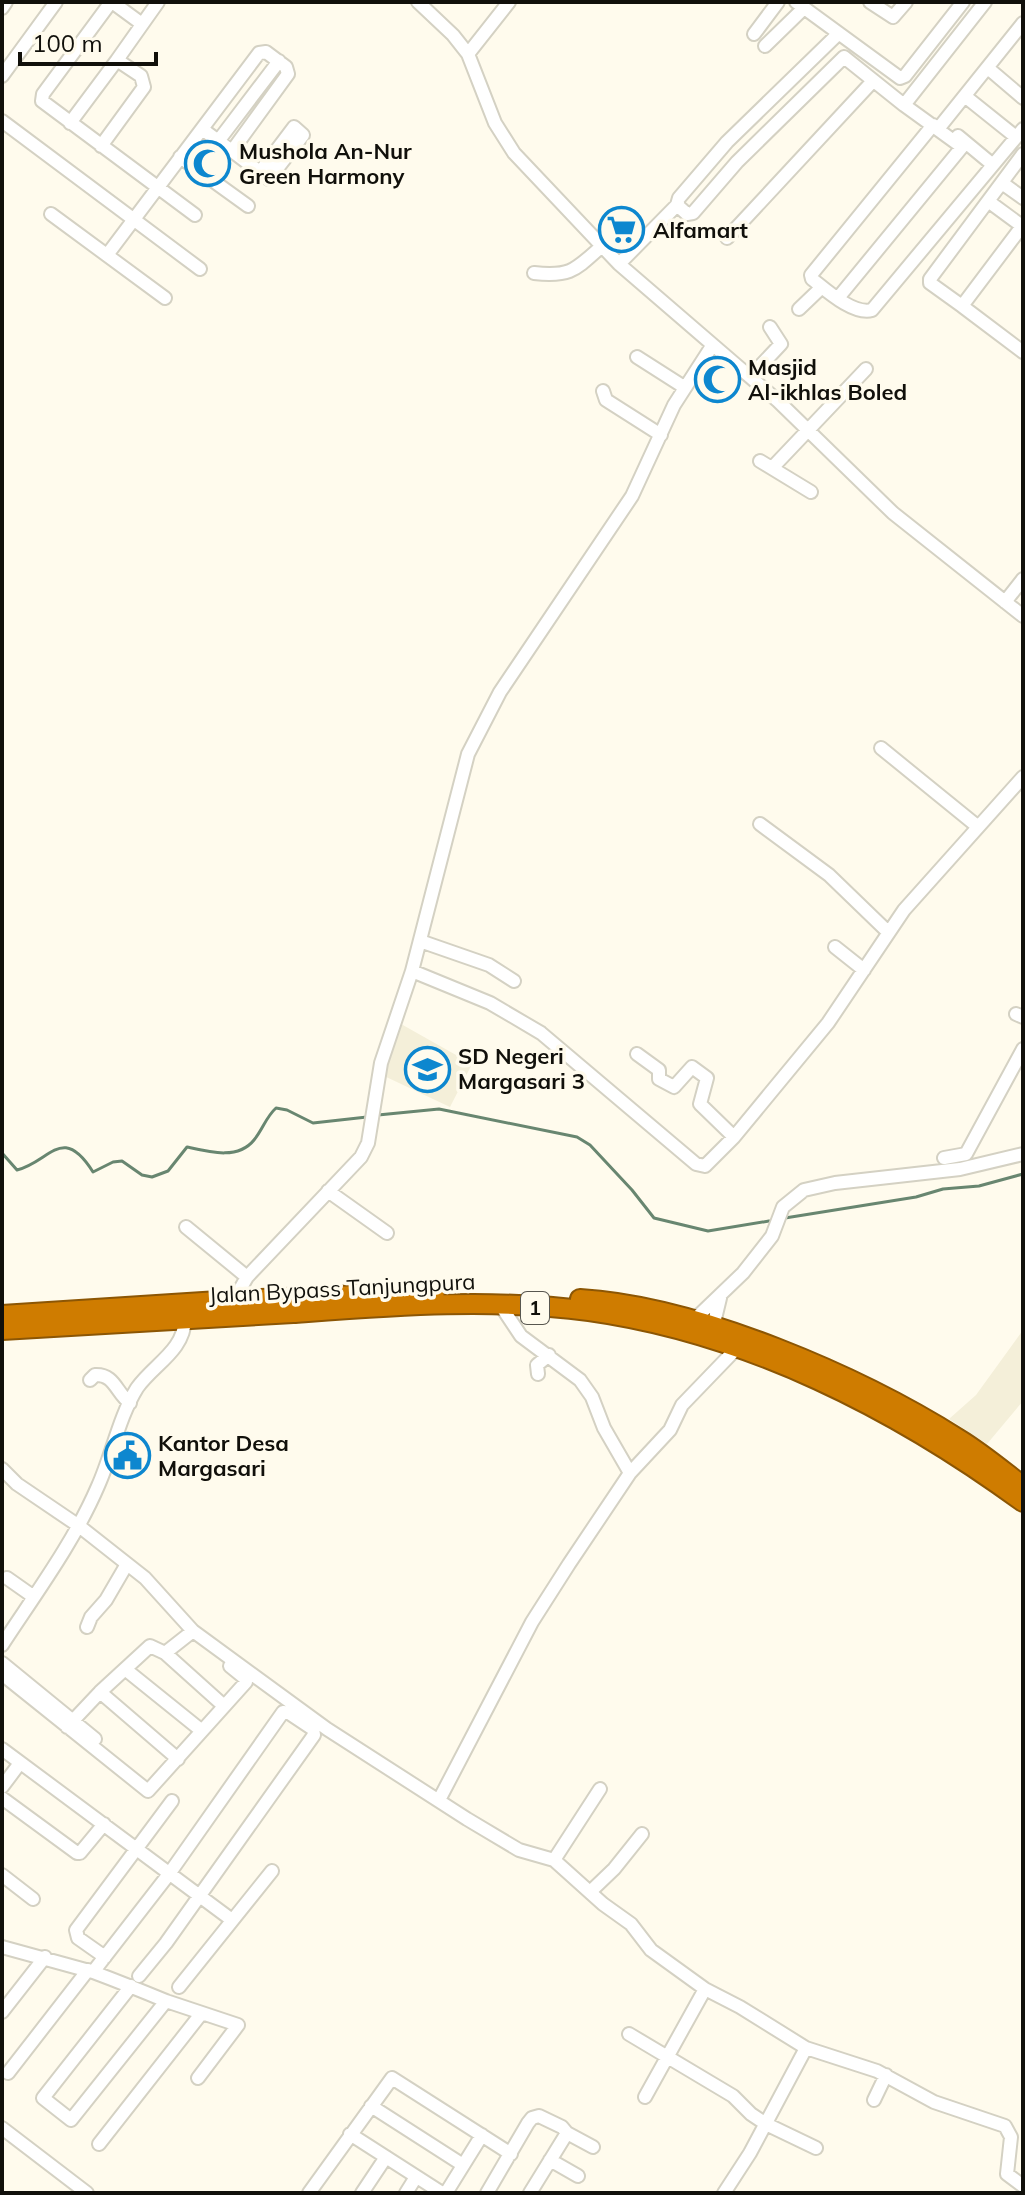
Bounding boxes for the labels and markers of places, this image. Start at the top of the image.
place label: Mushola An-Nur Green Harmony [239,137,412,190]
mosque icon: Mushola An-Nur Green Harmony [184,140,232,188]
supermarket icon: Alfamart [598,206,646,254]
place label: Alfamart [653,216,748,244]
place label: Masjid Al-ikhlas Boled [748,353,907,406]
mosque icon: Masjid Al-ikhlas Boled [693,356,741,404]
place label: SD Negeri Margasari 3 [458,1042,585,1095]
school or university icon: SD Negeri Margasari 3 [403,1045,451,1093]
place label: Kantor Desa Margasari [158,1429,289,1482]
public building icon: Kantor Desa Margasari [103,1432,151,1480]

